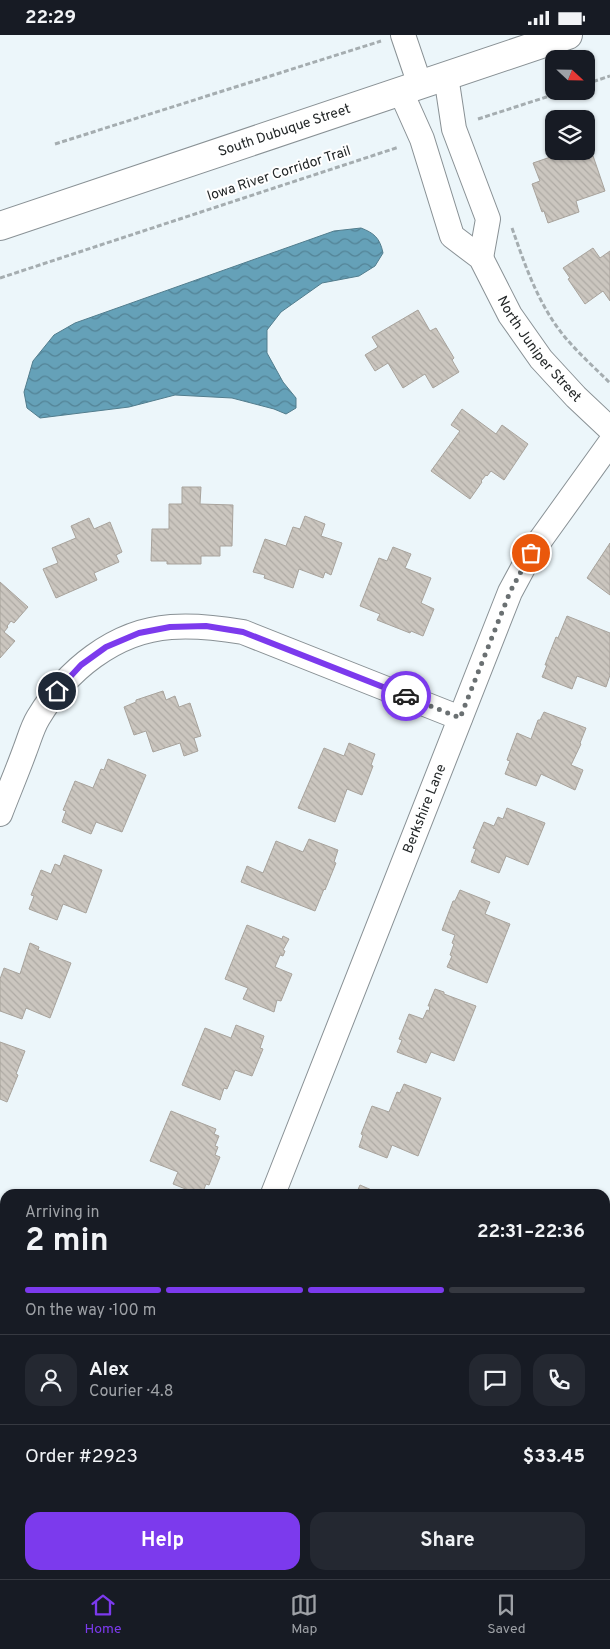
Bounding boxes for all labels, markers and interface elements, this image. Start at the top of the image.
text: 22:29 [25,6,76,30]
north arrow [545,50,595,100]
map controls [545,50,595,160]
street label: South Dubuque Street [216,100,353,160]
button: layers [545,110,595,160]
street label: Iowa River Corridor Trail [205,143,353,205]
street label: North Juniper Street [493,293,585,406]
pin [510,532,552,574]
icon: bag [517,539,545,567]
pin [36,670,78,712]
courier [381,671,431,721]
icon: home [43,677,71,705]
icon: car [392,682,420,710]
street label: Berkshire Lane [399,762,450,856]
text: Arriving in [25,1203,100,1223]
text: 22:31–22:36 [477,1220,585,1244]
text: 2 min [25,1222,109,1262]
text: On the way · 100 m [25,1301,156,1321]
button: person [25,1354,77,1406]
button: chat [469,1354,521,1406]
button: phone [533,1354,585,1406]
text: Alex [89,1358,129,1382]
text: Courier · 4.8 [89,1382,173,1402]
text: Order #2923 [25,1445,138,1469]
text: $33.45 [523,1445,585,1469]
button: Help [25,1512,300,1570]
button: Share [310,1512,585,1570]
tab: Home [84,1591,122,1638]
tab: Map [290,1591,318,1638]
tab: Saved [487,1591,526,1638]

